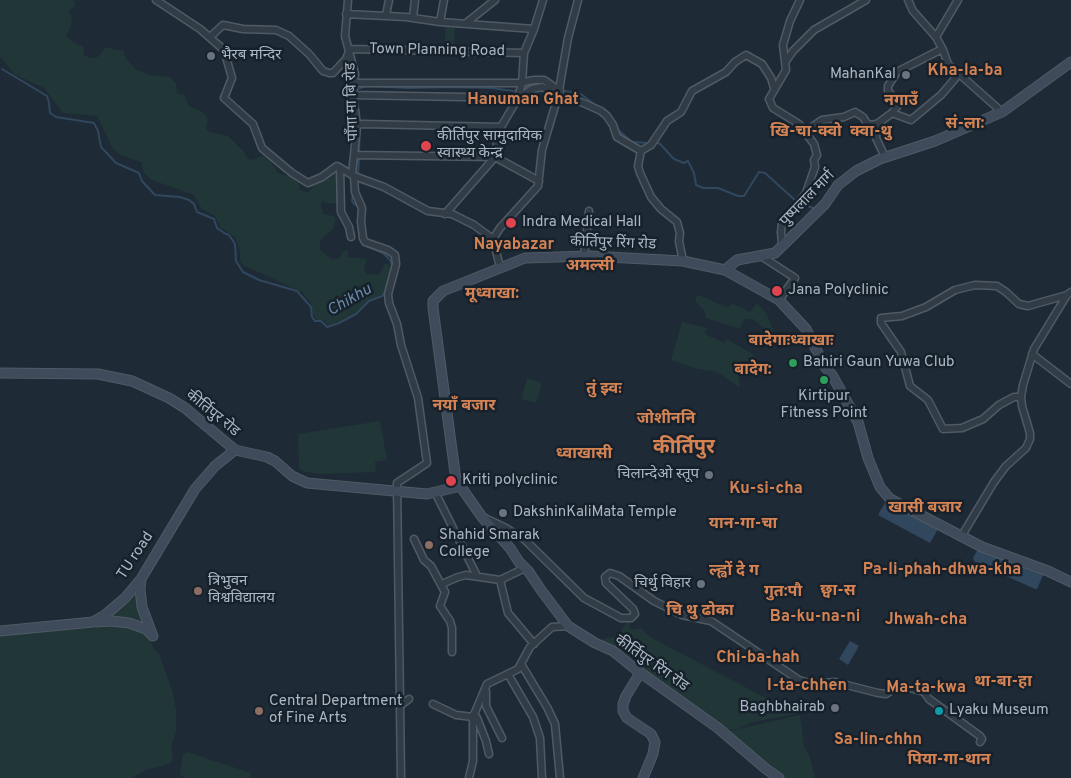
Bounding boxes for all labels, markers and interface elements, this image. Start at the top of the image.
street label: Town Planning Road [369,41,505,61]
place label: भैरब मन्दिर [221,47,281,65]
marker: भैरब मन्दिर [205,50,217,62]
street label: पाँगा मा बि रोड [343,62,363,142]
district label: Kha-la-ba [928,62,1002,82]
place label: MahanKal [830,66,896,84]
marker: MahanKal [900,69,912,81]
district label: Hanuman Ghat [467,91,579,111]
district label: नगाउँ [884,92,918,112]
district label: सं-ला: [946,115,984,135]
district label: खि-चा-क्वो [770,123,842,143]
district label: क्वा-थु [850,123,892,143]
place label: कीर्तिपुर सामुदायिक स्वास्थ्य केन्द्र [437,128,542,163]
marker: कीर्तिपुर सामुदायिक स्वास्थ्य केन्द्र [419,139,433,153]
street label: पुष्पलाल मार्ग [777,167,839,231]
place label: Indra Medical Hall [522,214,641,232]
marker: Indra Medical Hall [504,216,518,230]
street label: कीर्तिपुर रिंग रोड [570,234,656,254]
district label: Nayabazar [474,236,554,256]
district label: अमल्सी [566,257,614,277]
water label: Chikhu [324,281,376,321]
place label: Jana Polyclinic [788,282,889,300]
marker: Jana Polyclinic [770,284,784,298]
district label: मूध्वाखा: [465,285,519,305]
district label: बादेगाःध्वाखाः [749,332,833,352]
place label: Bahiri Gaun Yuwa Club [803,354,955,372]
marker: Bahiri Gaun Yuwa Club [787,357,799,369]
district label: बादेग: [734,361,772,381]
marker: Kirtipur Fitness Point [818,374,830,386]
district label: तुं झ्वः [586,380,622,400]
street label: कीर्तिपुर रोड [181,387,243,441]
place label: Kirtipur Fitness Point [780,388,868,423]
district label: नयाँ बजार [433,397,495,417]
district label: जोशीननि [637,410,695,430]
district label: कीर्तिपुर [653,437,715,461]
district label: ध्वाखासी [556,445,612,465]
place label: चिलान्देओ स्तूप [617,466,699,484]
marker: चिलान्देओ स्तूप [703,469,715,481]
place label: Kriti polyclinic [462,472,558,490]
marker: Kriti polyclinic [444,474,458,488]
district label: Ku-si-cha [729,480,803,500]
district label: खासी बजार [888,499,962,519]
place label: DakshinKaliMata Temple [513,504,677,522]
marker: DakshinKaliMata Temple [497,507,509,519]
district label: यान-गा-चा [709,515,777,535]
place label: Shahid Smarak College [439,527,540,562]
street label: TU road [114,529,158,583]
marker: Shahid Smarak College [423,539,435,551]
district label: Pa-li-phah-dhwa-kha [863,561,1021,581]
district label: ल्ह्वों दे ग [709,562,759,582]
place label: त्रिभुवन विश्वविद्यालय [208,573,275,608]
place label: चिर्थु विहार [634,575,691,593]
marker: चिर्थु विहार [695,578,707,590]
district label: छ्वा-स [820,582,856,602]
district label: गुत:पौ [764,583,802,603]
marker: त्रिभुवन विश्वविद्यालय [192,585,204,597]
district label: चि थु ढोका [666,602,734,622]
district label: Ba-ku-na-ni [770,608,860,628]
district label: Jhwah-cha [885,611,967,631]
street label: कीर्तिपुर रिंग रोड [611,632,691,696]
district label: Chi-ba-hah [716,649,800,669]
district label: था-बा-हा [974,673,1032,693]
district label: I-ta-chhen [767,677,847,697]
district label: Ma-ta-kwa [886,679,966,699]
place label: Central Department of Fine Arts [269,693,402,728]
place label: Baghbhairab [740,699,825,717]
marker: Baghbhairab [829,702,841,714]
place label: Lyaku Museum [949,702,1049,720]
marker: Central Department of Fine Arts [253,705,265,717]
marker: Lyaku Museum [933,705,945,717]
district label: Sa-lin-chhn [834,731,922,751]
district label: पिया-गा-थान [907,751,991,771]

